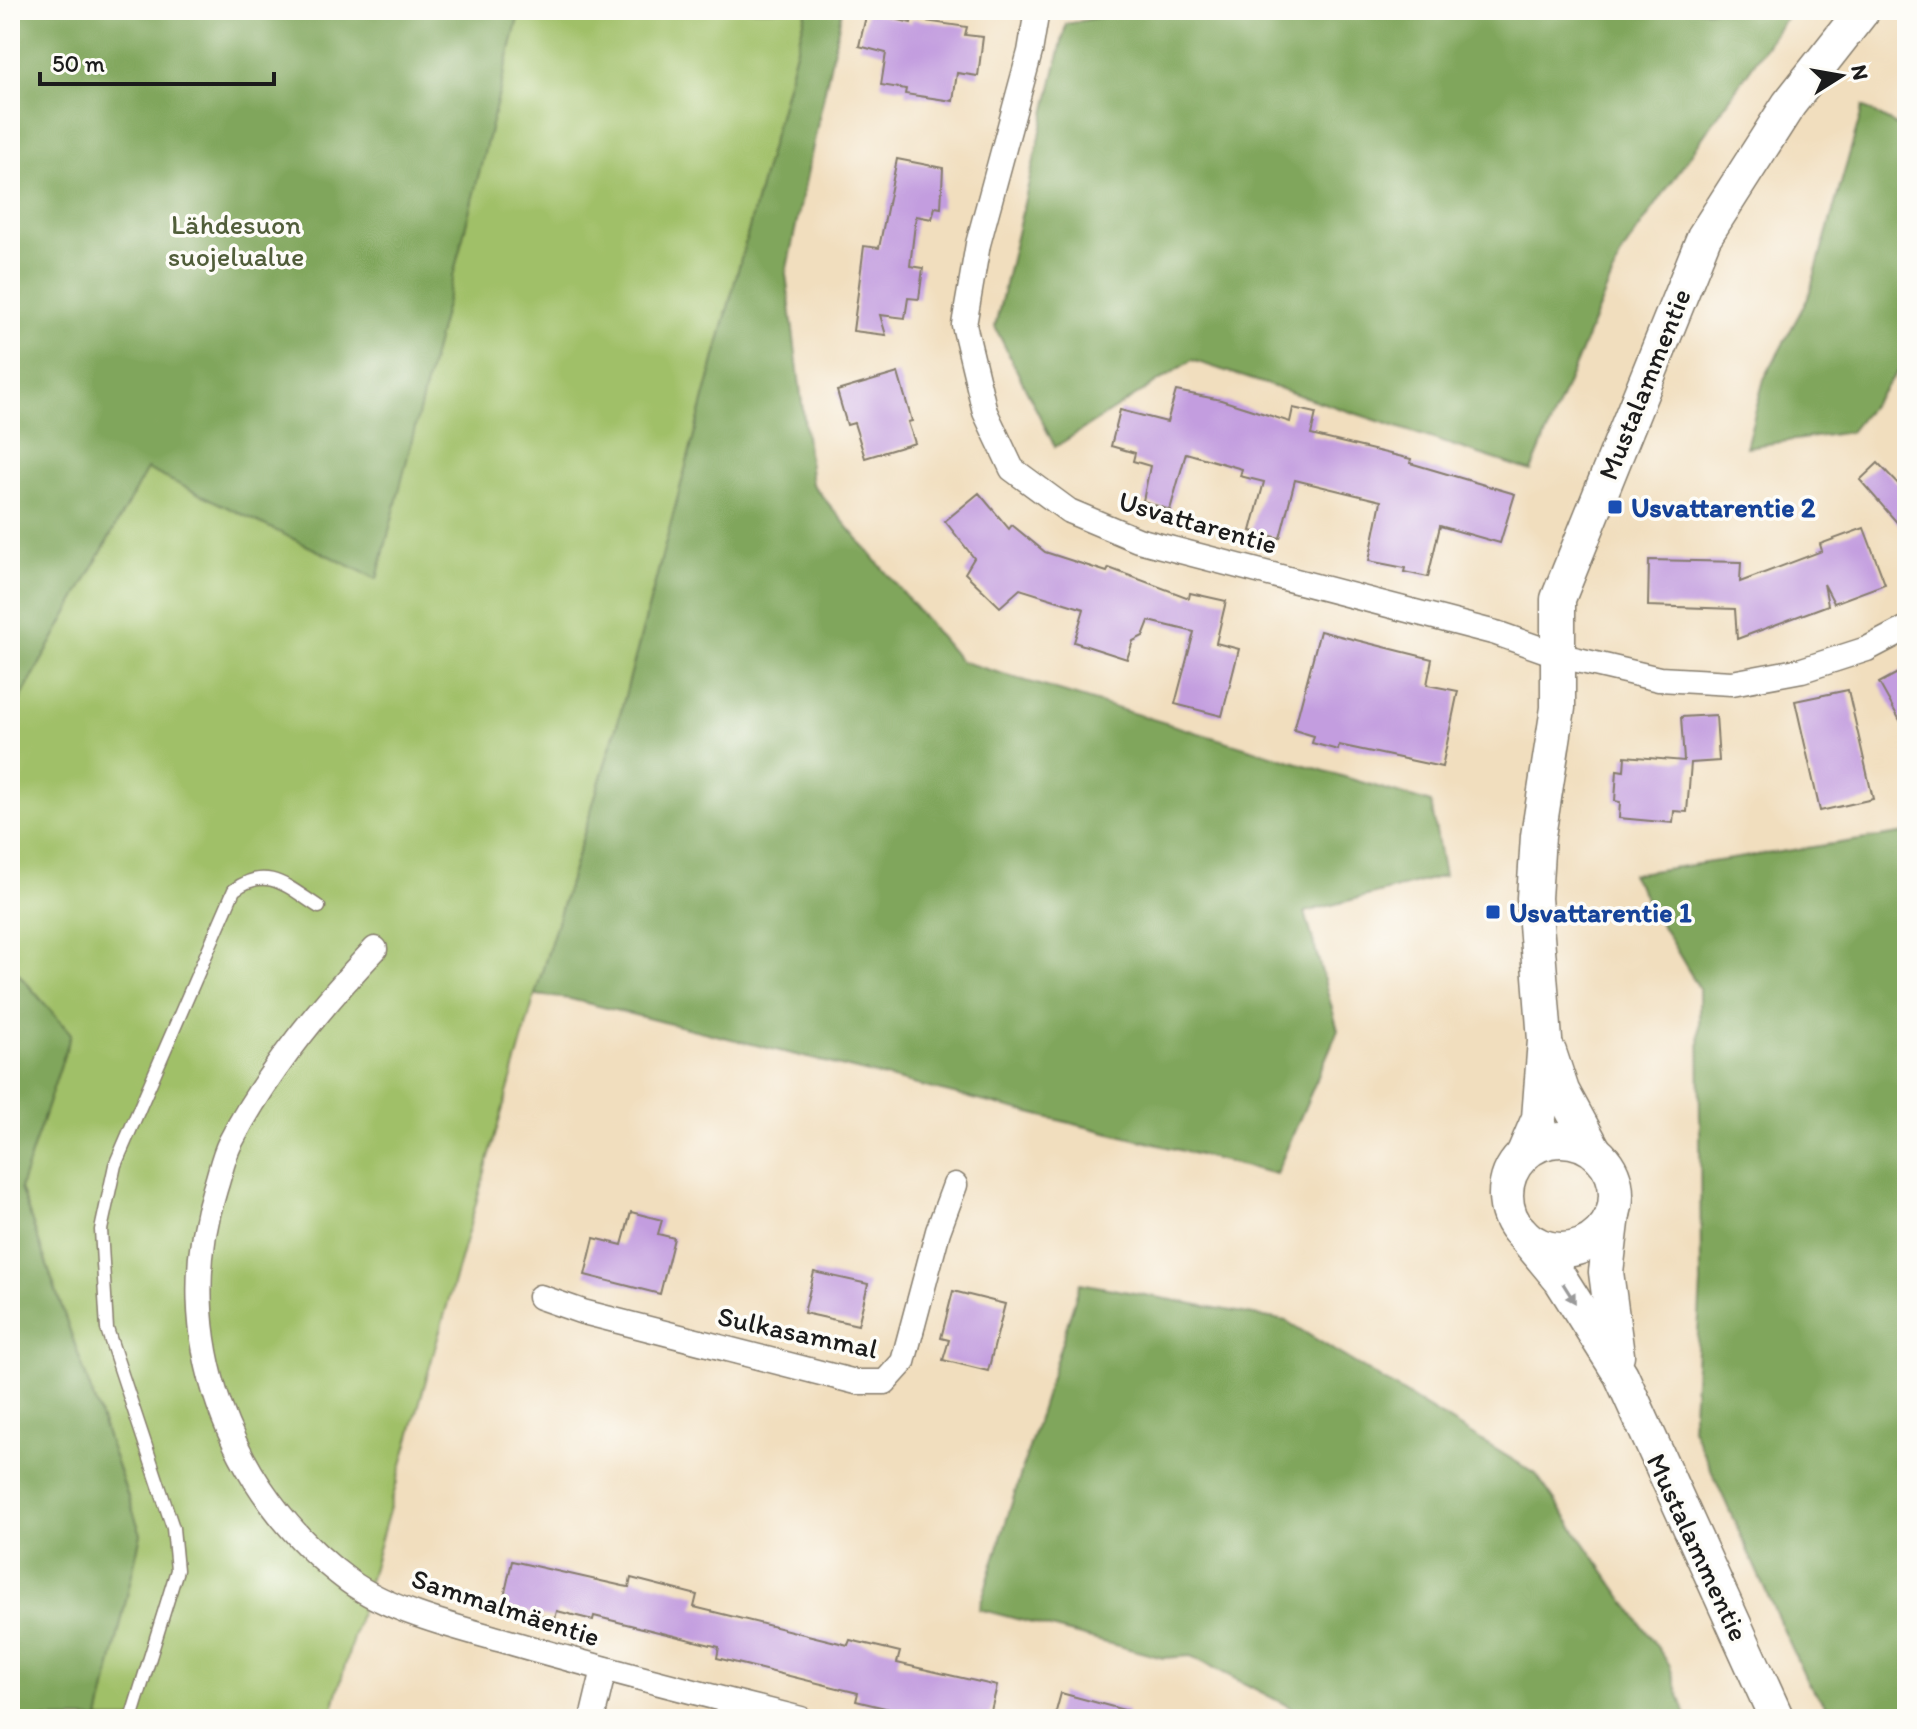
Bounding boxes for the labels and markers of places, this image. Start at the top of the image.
place label: Usvattarentie 2 [1631,490,1816,524]
marker: Usvattarentie 2 [1606,498,1624,516]
place label: Usvattarentie 1 [1509,895,1692,929]
marker: Usvattarentie 1 [1484,903,1502,921]

